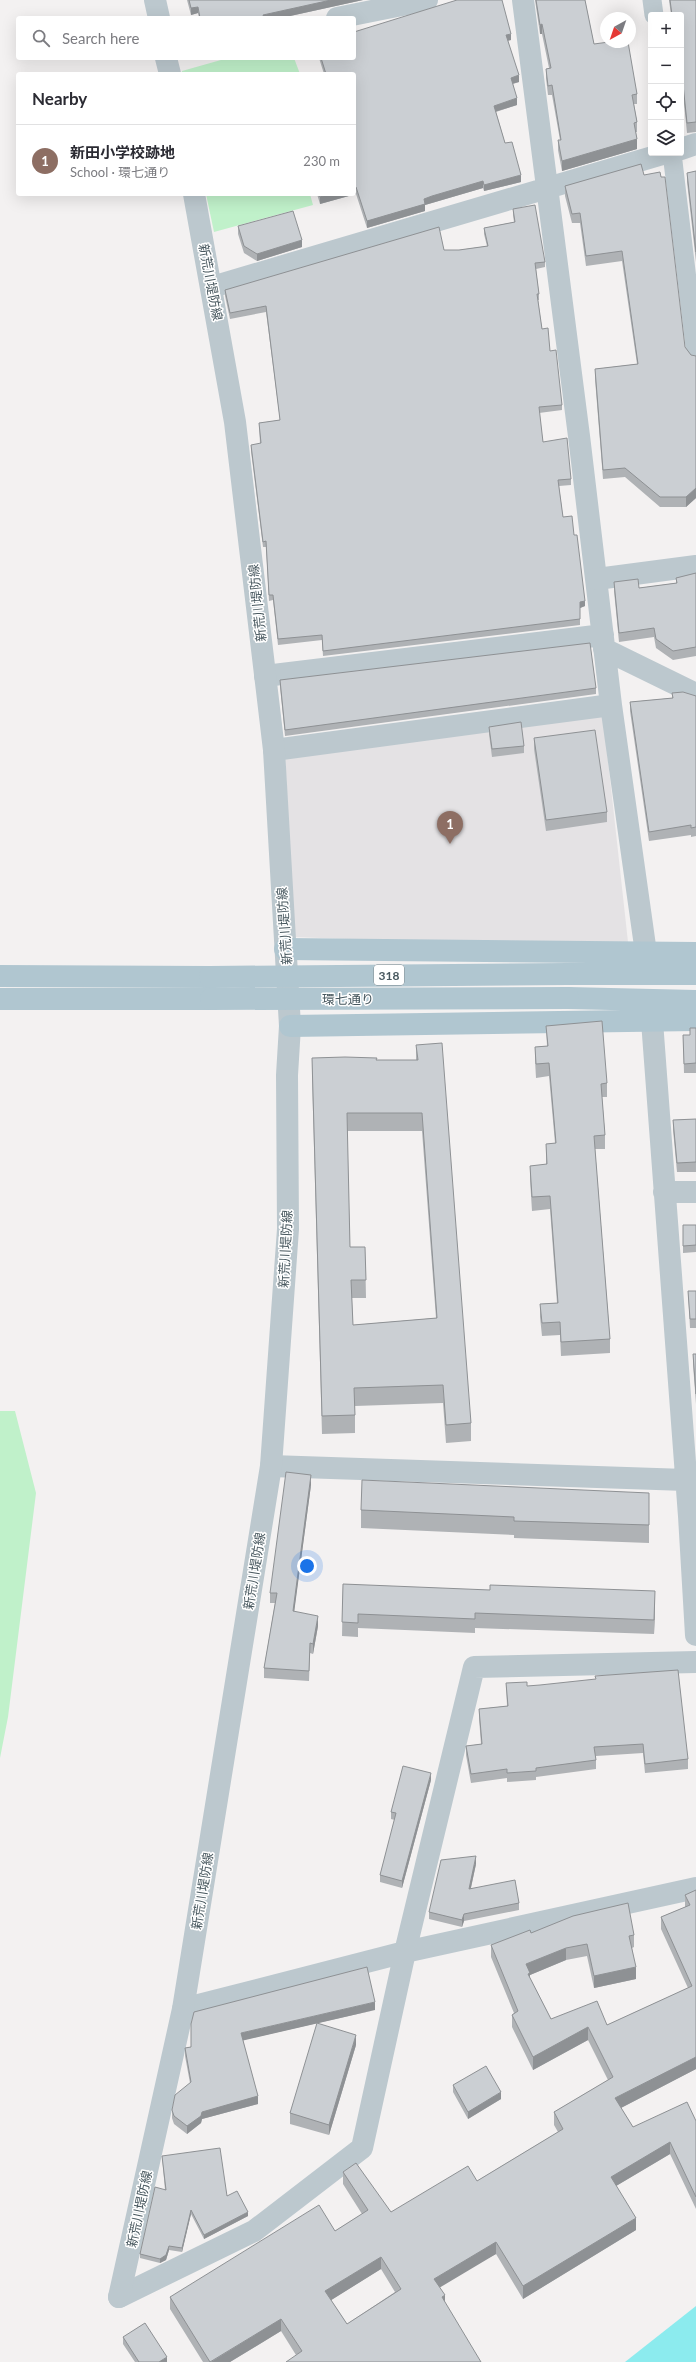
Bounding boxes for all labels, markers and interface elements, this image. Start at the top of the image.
north arrow [600,12,636,48]
map controls [648,12,684,156]
button: + [648,12,684,48]
search box [16,16,356,60]
icon: search [30,27,52,49]
text: Search here [62,29,139,47]
button: − [648,48,684,84]
button: locate [648,84,684,120]
text: Nearby [32,88,87,109]
button: layers [648,120,684,156]
text: 新田小学校跡地 [70,143,175,161]
text: 1 [41,153,49,169]
text: 230 m [303,153,340,169]
text: School · 環七通り [70,164,170,180]
street label: 新荒川堤防線 [196,242,226,322]
street label: 新荒川堤防線 [245,563,269,643]
pin: 1 [437,811,463,844]
street label: 新荒川堤防線 [273,887,295,965]
road number: 318 [374,965,404,985]
street label: 環七通り [322,991,374,1007]
street label: 新荒川堤防線 [275,1210,295,1288]
street label: 新荒川堤防線 [240,1531,268,1611]
your location [297,1556,317,1576]
street label: 新荒川堤防線 [188,1851,216,1931]
street label: 新荒川堤防線 [123,2169,155,2249]

